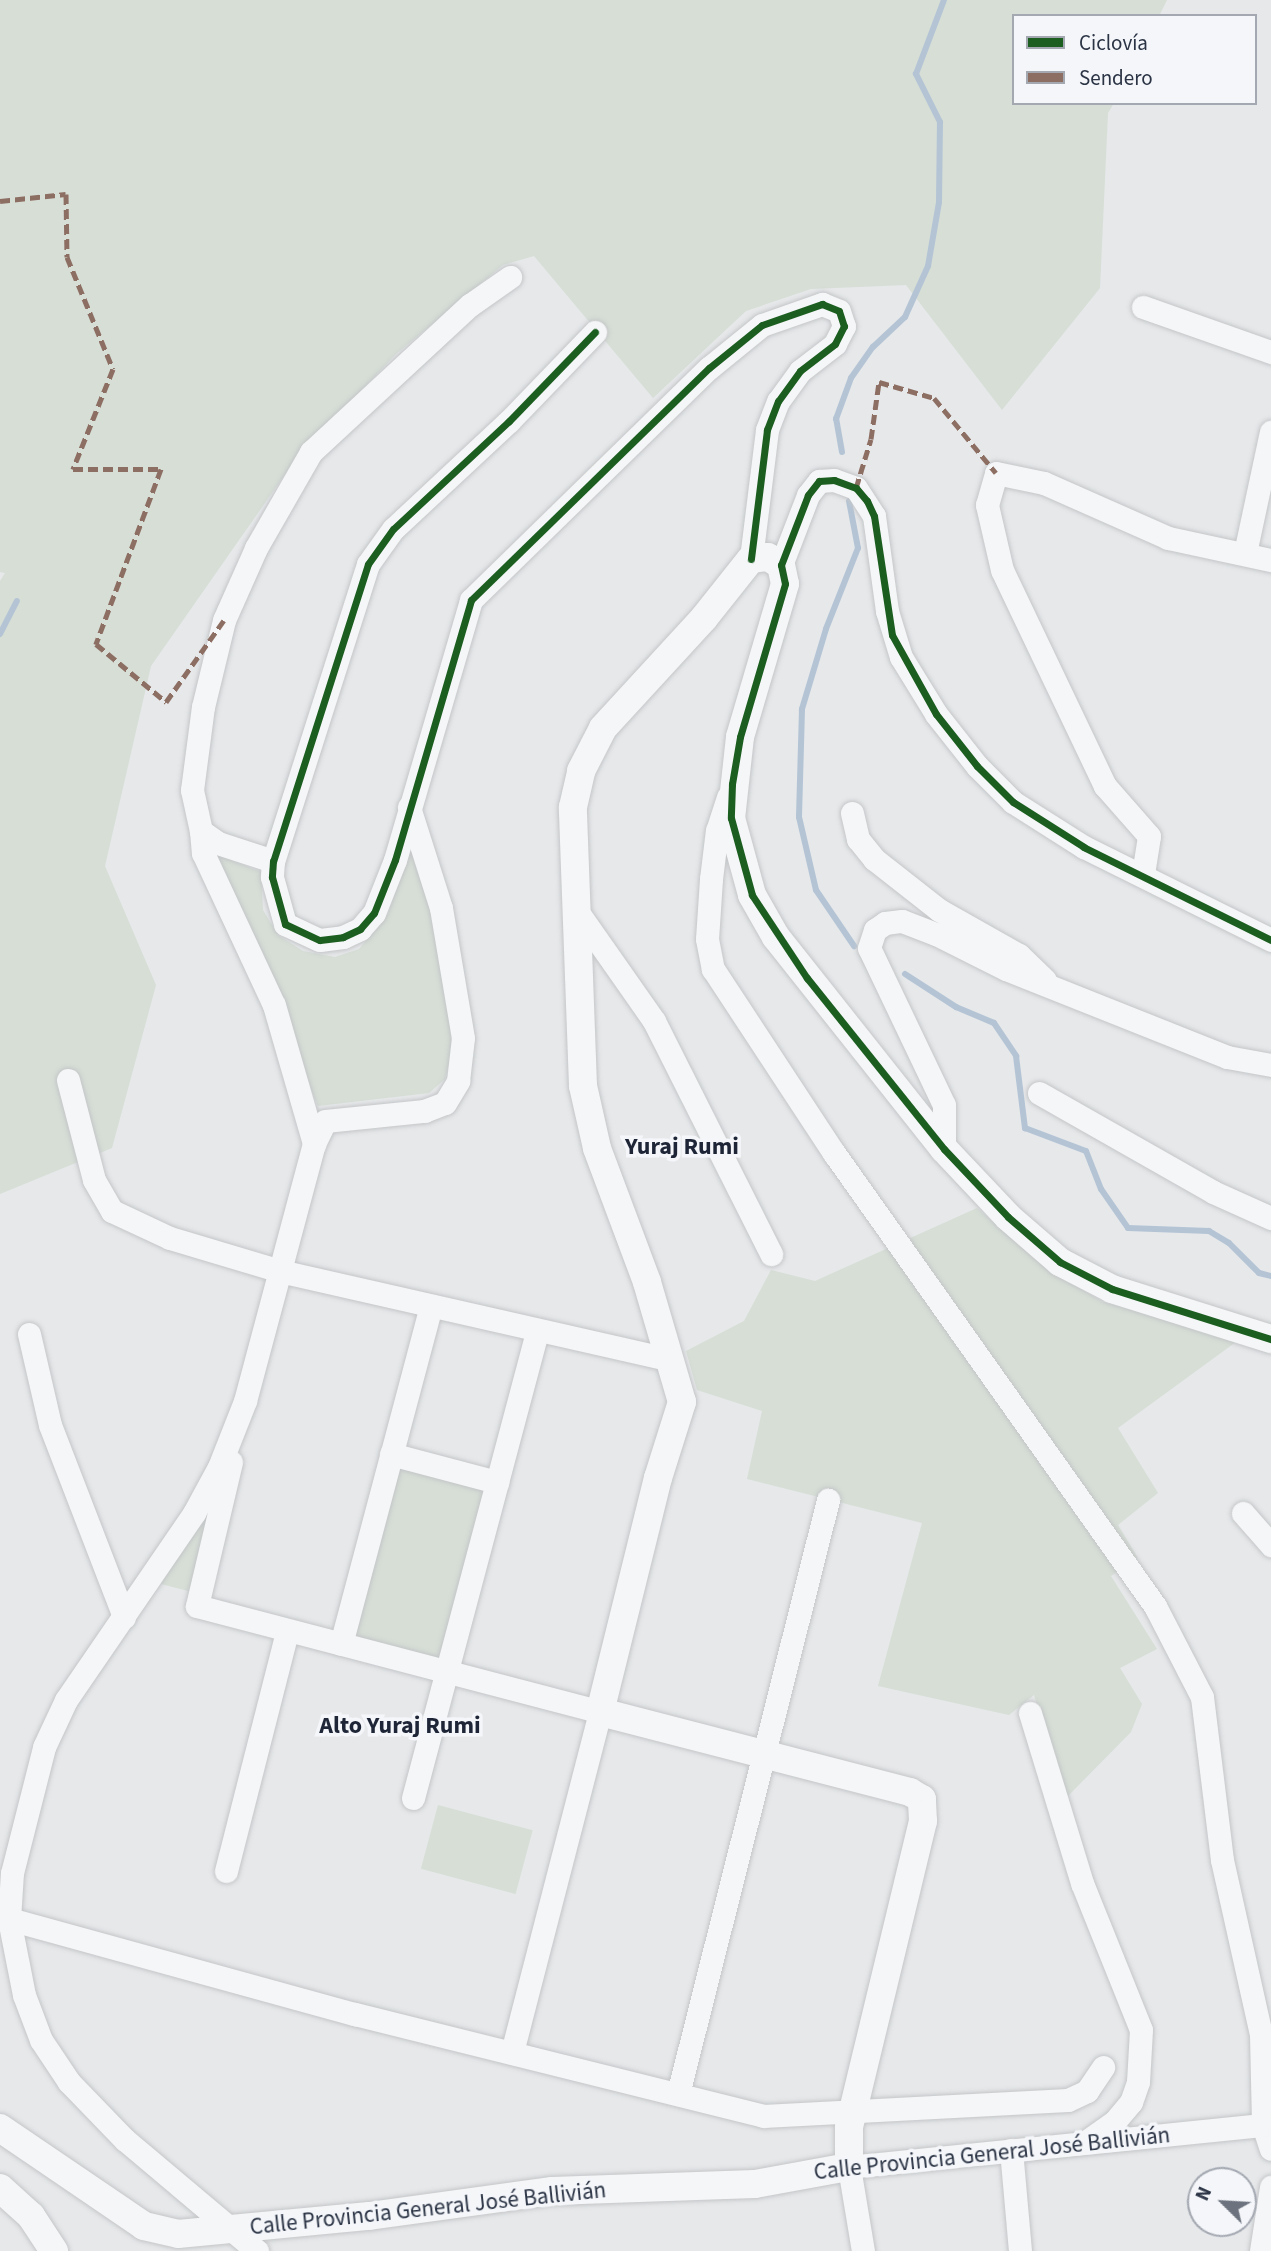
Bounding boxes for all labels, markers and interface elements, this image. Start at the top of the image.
legend [1012,14,1257,105]
text: Ciclovía [1079,28,1148,58]
text: Sendero [1079,63,1153,93]
district label: Yuraj Rumi [625,1133,739,1161]
district label: Alto Yuraj Rumi [319,1712,481,1740]
street label: Calle Provincia General José Ballivián [812,2122,1172,2186]
north arrow [1187,2167,1257,2237]
street label: Calle Provincia General José Ballivián [248,2177,608,2241]
text: N [1189,2183,1219,2205]

